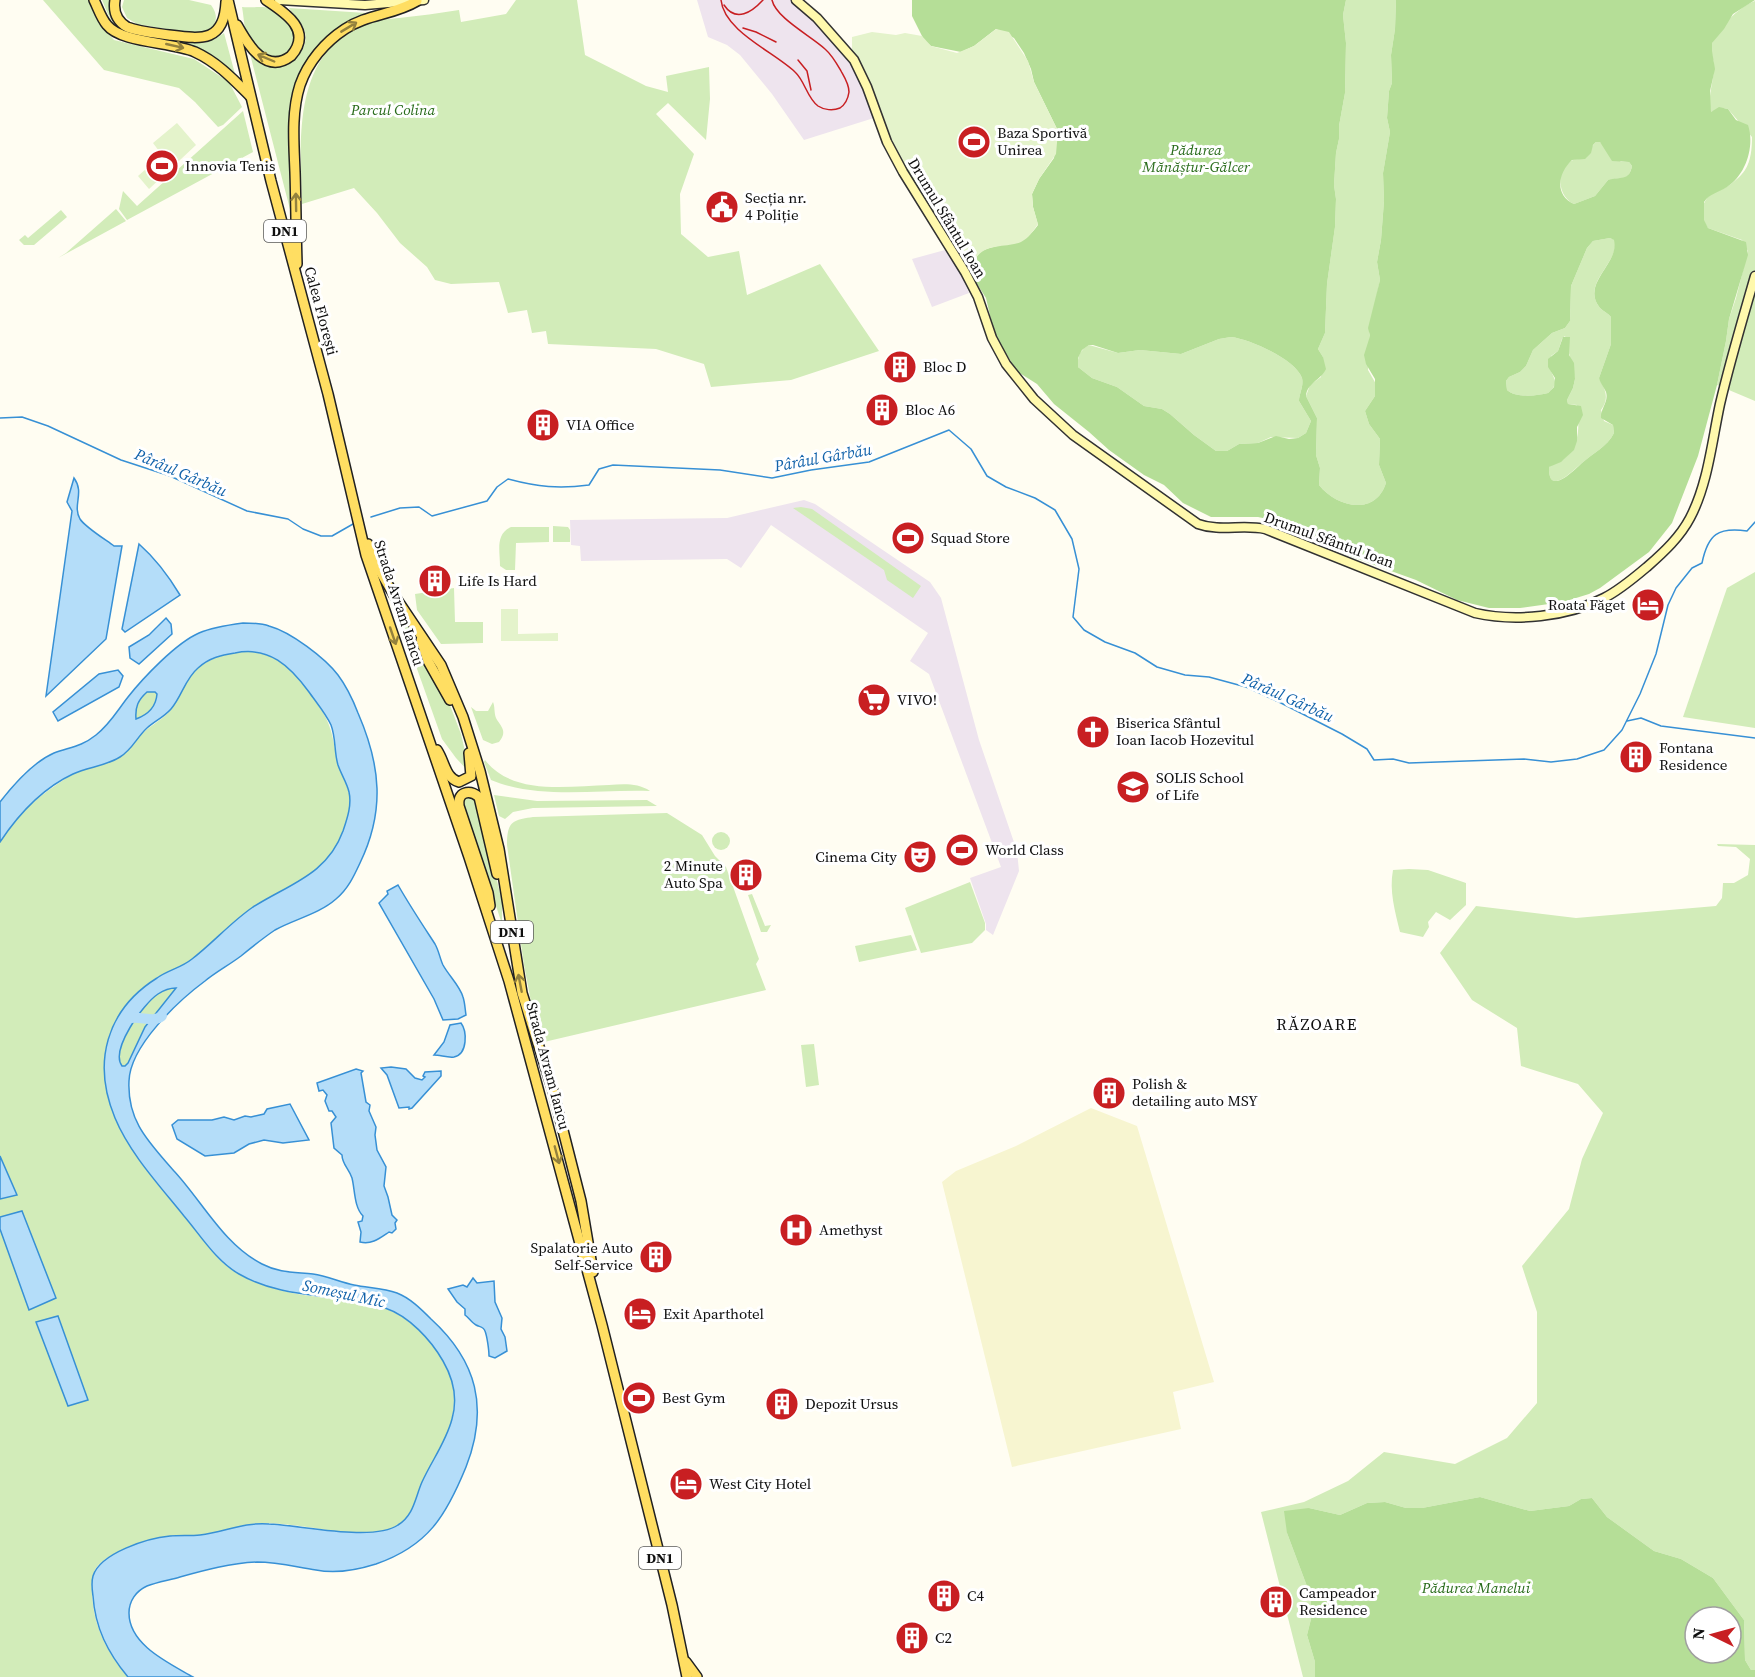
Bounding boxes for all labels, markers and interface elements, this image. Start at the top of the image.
one-way arrow [340,21,357,33]
one-way arrow [164,41,184,52]
one-way arrow [258,52,276,63]
park label: Parcul Colina [350,99,436,120]
place label: Baza Sportivă Unirea [997,122,1088,160]
sports icon: Baza Sportivă Unirea [956,124,992,160]
park label: Pădurea Mănăștur-Gălcer [1141,139,1251,177]
sports icon: Innovia Tenis [144,148,180,184]
street label: Drumul Sfântul Ioan [903,154,992,282]
place label: Innovia Tenis [185,155,276,176]
place label: Secția nr. 4 Poliție [745,187,807,225]
public building icon: Secția nr. 4 Poliție [704,189,740,225]
one-way arrow [290,193,301,213]
road number: DN1 [264,220,306,242]
street label: Calea Florești [300,264,343,358]
building icon: Bloc D [882,349,918,385]
place label: Bloc D [923,356,966,377]
building icon: Bloc A6 [864,392,900,428]
place label: Bloc A6 [905,399,955,420]
building icon: VIA Office [525,407,561,443]
place label: VIA Office [566,414,635,435]
water label: Pârâul Gârbău [772,437,874,477]
water label: Pârâul Gârbău [131,442,231,502]
street label: Drumul Sfântul Ioan [1261,506,1397,573]
sports icon: Squad Store [890,520,926,556]
place label: Squad Store [931,527,1010,548]
street label: Strada Avram Iancu [369,537,430,669]
building icon: Life Is Hard [417,563,453,599]
place label: Life Is Hard [458,570,537,591]
hotel icon: Roata Făget [1630,587,1666,623]
place label: Roata Făget [1548,594,1625,615]
one-way arrow [389,627,400,645]
water label: Pârâul Gârbău [1238,667,1338,727]
supermarket icon: VIVO! [856,682,892,718]
place label: VIVO! [897,689,937,710]
place label: Biserica Sfântul Ioan Iacob Hozevitul [1116,712,1255,750]
church icon: Biserica Sfântul Ioan Iacob Hozevitul [1075,714,1111,750]
place label: Fontana Residence [1659,737,1728,775]
building icon: Fontana Residence [1618,739,1654,775]
place label: SOLIS School of Life [1156,767,1244,805]
school or university icon: SOLIS School of Life [1115,769,1151,805]
sports icon: World Class [944,832,980,868]
theatre icon: Cinema City [902,839,938,875]
place label: World Class [985,839,1064,860]
place label: Cinema City [815,846,897,867]
place label: 2 Minute Auto Spa [664,855,723,893]
building icon: 2 Minute Auto Spa [728,857,764,893]
road number: DN1 [491,921,533,943]
one-way arrow [514,974,525,993]
street label: Strada Avram Iancu [521,1000,576,1132]
district label: RĂZOARE [1276,1013,1358,1035]
place label: Polish & detailing auto MSY [1132,1073,1258,1111]
building icon: Polish & detailing auto MSY [1091,1075,1127,1111]
one-way arrow [552,1145,563,1164]
hospital icon: Amethyst [778,1212,814,1248]
place label: Amethyst [819,1219,883,1240]
place label: Spalatorie Auto Self-Service [531,1237,633,1275]
building icon: Spalatorie Auto Self-Service [638,1239,674,1275]
water label: Someșul Mic [301,1274,388,1313]
hotel icon: Exit Aparthotel [622,1296,658,1332]
place label: Exit Aparthotel [663,1303,765,1324]
sports icon: Best Gym [621,1380,657,1416]
building icon: Depozit Ursus [764,1386,800,1422]
place label: Best Gym [662,1387,726,1408]
place label: Depozit Ursus [805,1393,898,1414]
hotel icon: West City Hotel [668,1466,704,1502]
place label: West City Hotel [709,1473,812,1494]
road number: DN1 [639,1547,681,1569]
park label: Pădurea Manelui [1421,1577,1531,1598]
building icon: C4 [926,1578,962,1614]
place label: Campeador Residence [1299,1582,1377,1620]
building icon: Campeador Residence [1258,1584,1294,1620]
place label: C4 [967,1585,984,1606]
north arrow [1683,1605,1743,1665]
building icon: C2 [894,1620,930,1656]
place label: C2 [935,1627,952,1648]
text: N [1687,1627,1710,1640]

